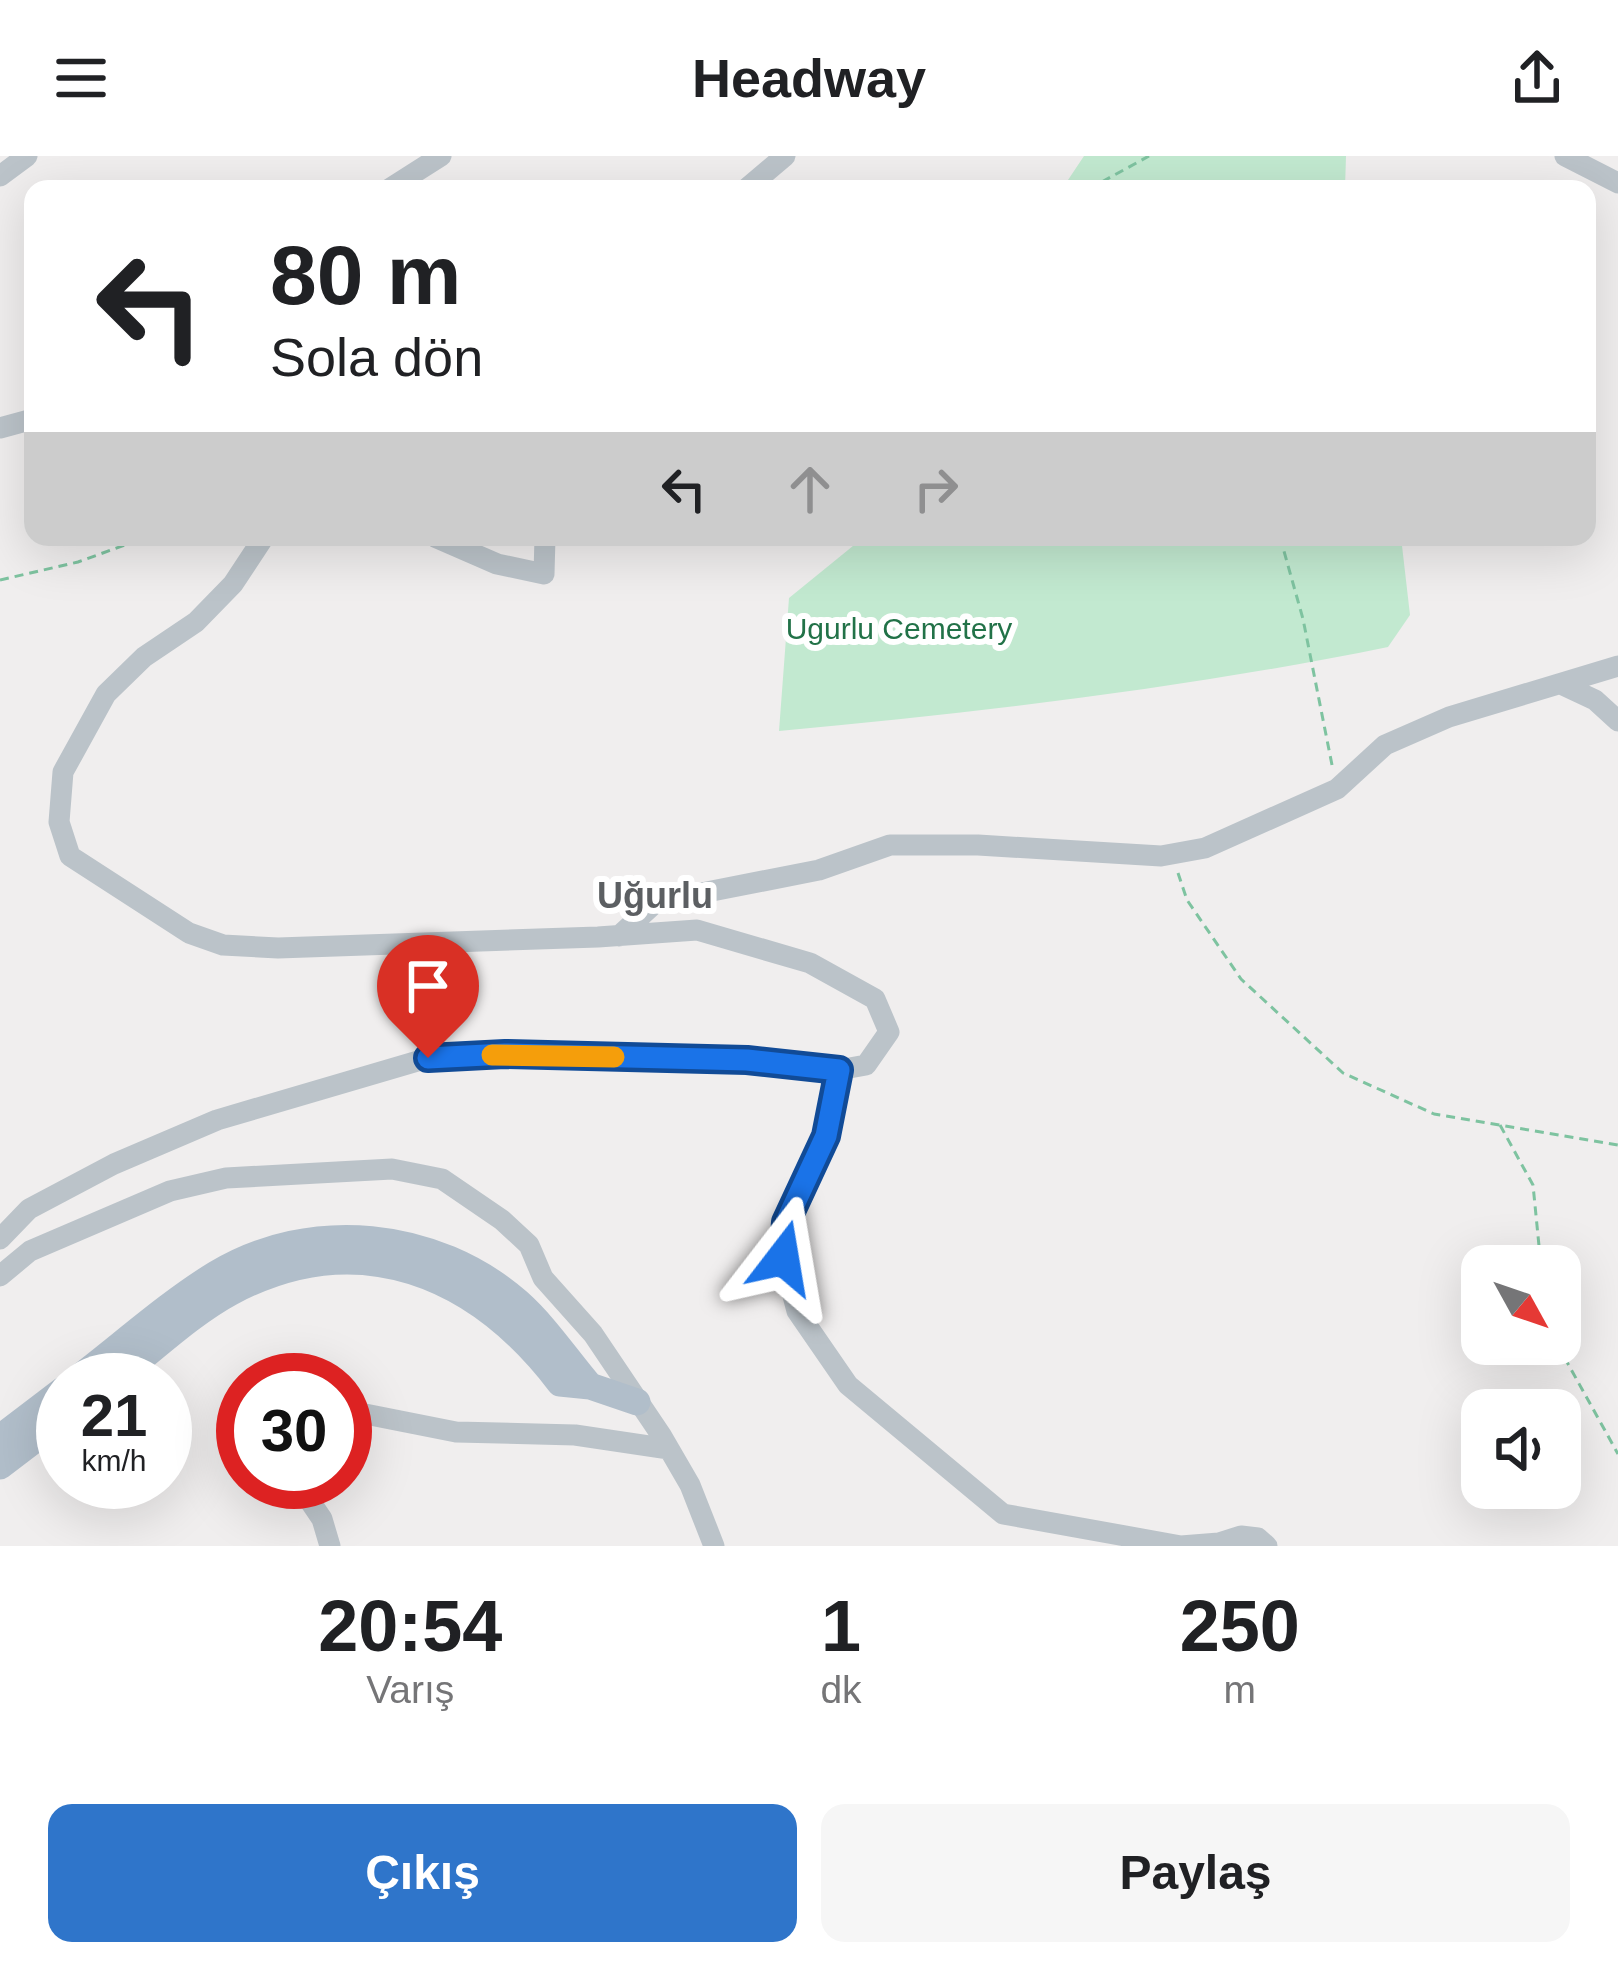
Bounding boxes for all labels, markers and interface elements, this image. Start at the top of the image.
icon: menu [48,45,114,111]
icon: share [1504,45,1570,111]
text: Headway [692,48,926,108]
icon: left [72,228,228,384]
text: 80 m [270,228,461,322]
text: Sola dön [270,327,483,387]
icon: left [651,456,717,522]
icon: ahead [777,456,843,522]
icon: right [903,456,969,522]
park label: Ugurlu Cemetery [786,612,1012,645]
district label: Uğurlu [597,875,713,916]
pin [377,935,479,1058]
icon: arrive [395,953,461,1019]
position arrow [720,1195,846,1321]
north arrow [1461,1245,1581,1365]
map controls [1461,1245,1581,1509]
speed limit sign: 30 [216,1353,372,1509]
text: 21 [81,1382,147,1449]
button: sound [1461,1389,1581,1509]
text: km/h [81,1444,147,1477]
text: 20:54 [318,1586,502,1666]
text: 1 [821,1586,861,1666]
text: 250 [1180,1586,1300,1666]
text: Varış [366,1668,454,1711]
text: dk [820,1668,862,1711]
text: m [1224,1668,1256,1711]
button: Çıkış [48,1804,797,1942]
button: Paylaş [821,1804,1570,1942]

